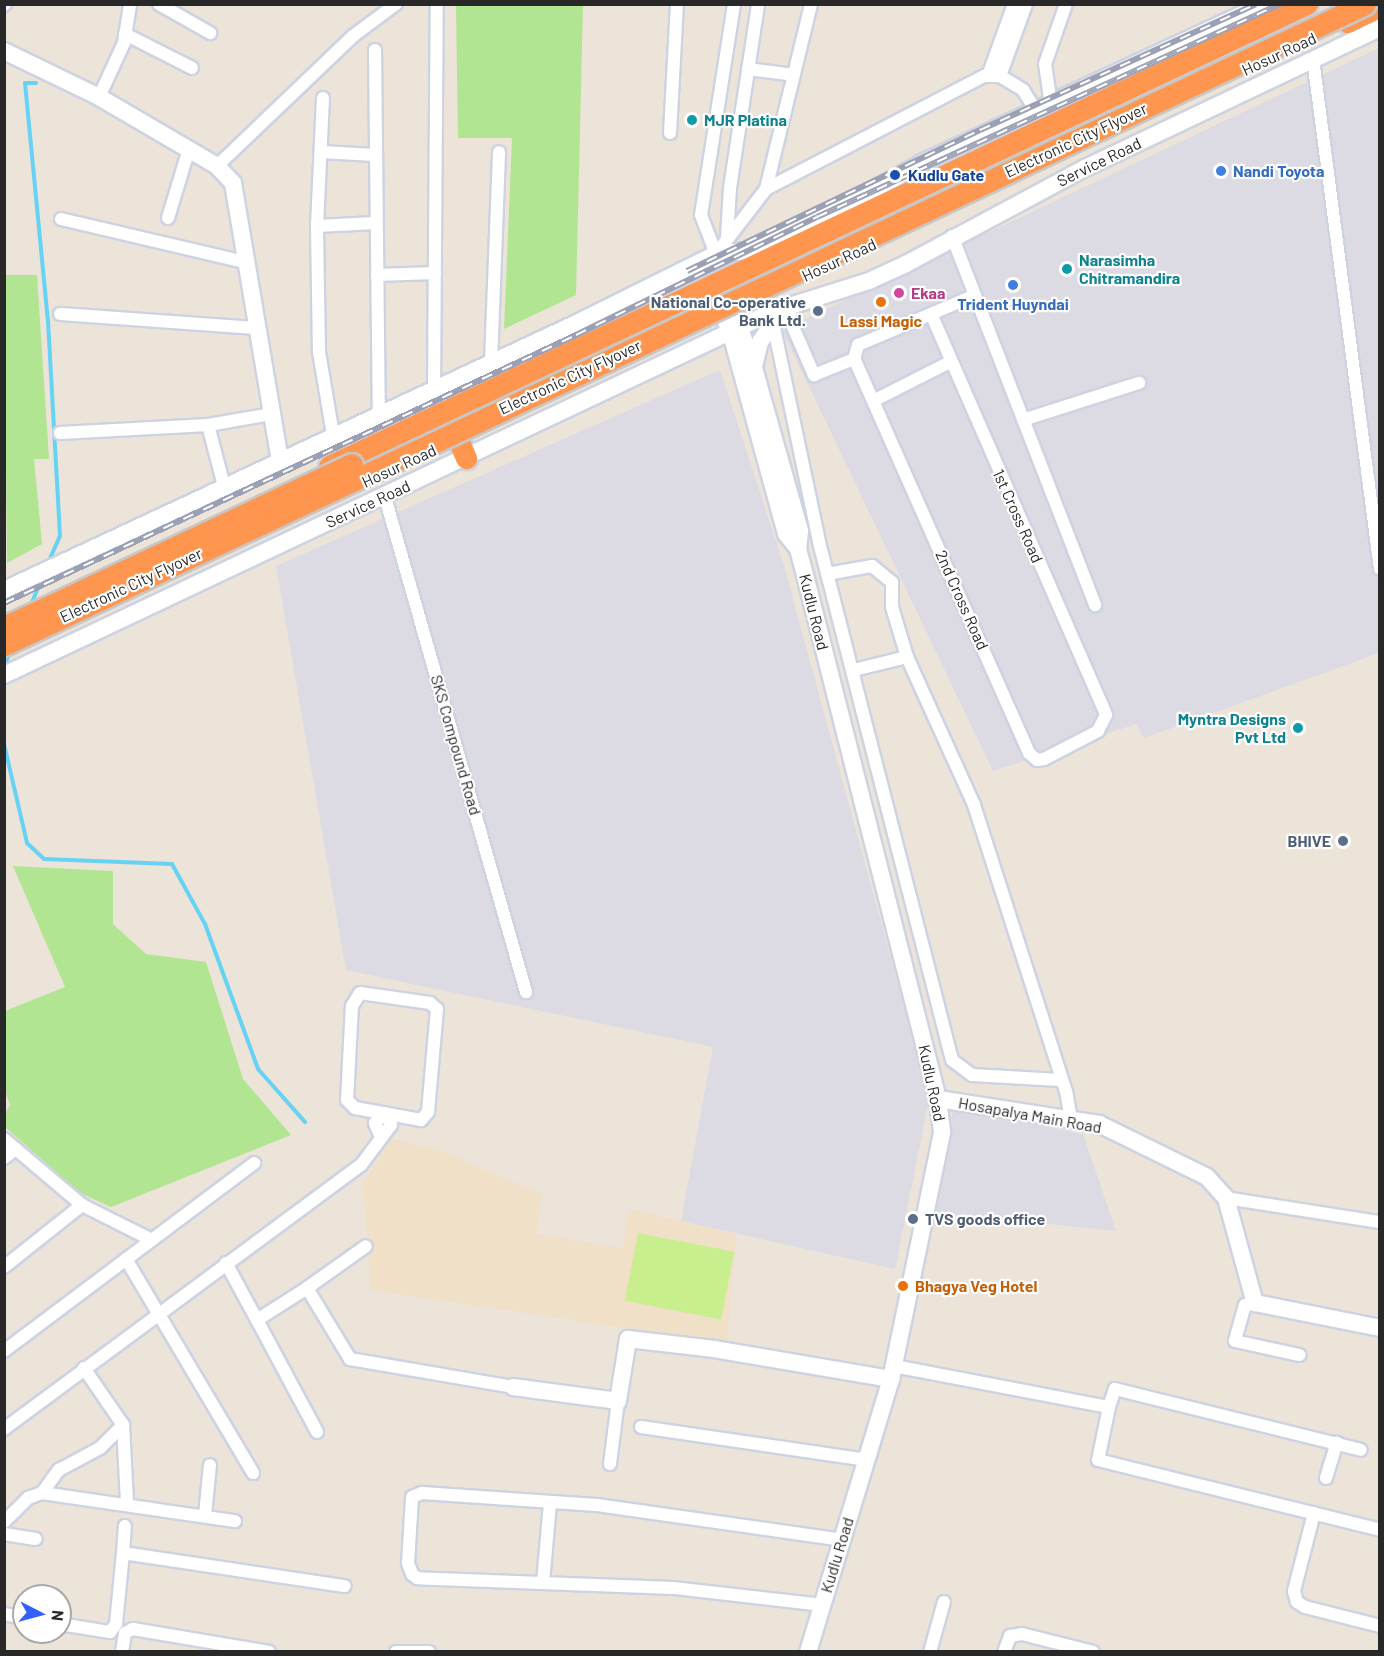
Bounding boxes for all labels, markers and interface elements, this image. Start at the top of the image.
street label: Hosur Road [1239,28,1319,80]
street label: Electronic City Flyover [1002,99,1150,181]
place label: MJR Platina [704,110,787,130]
marker: MJR Platina [685,113,699,127]
street label: Service Road [1054,133,1144,191]
place label: Nandi Toyota [1233,161,1324,181]
marker: Nandi Toyota [1214,164,1228,178]
place label: Kudlu Gate [908,165,984,185]
marker: Kudlu Gate [886,166,904,184]
street label: Hosur Road [799,234,879,286]
place label: Narasimha Chitramandira [1079,250,1180,288]
marker: Narasimha Chitramandira [1060,262,1074,276]
marker: Trident Huyndai [1006,278,1020,292]
place label: Ekaa [911,283,945,303]
marker: Ekaa [892,286,906,300]
place label: National Co-operative Bank Ltd. [651,292,806,330]
place label: Trident Huyndai [957,294,1069,314]
marker: Lassi Magic [874,295,888,309]
marker: National Co-operative Bank Ltd. [811,304,825,318]
place label: Lassi Magic [840,311,922,331]
street label: Electronic City Flyover [496,336,644,418]
street label: Hosur Road [359,440,439,492]
street label: 1st Cross Road [989,466,1047,566]
street label: Service Road [323,476,413,532]
street label: Electronic City Flyover [57,544,205,626]
street label: 2nd Cross Road [931,547,993,653]
street label: Kudlu Road [795,572,833,652]
street label: SKS Compound Road [427,673,485,817]
place label: Myntra Designs Pvt Ltd [1178,709,1286,747]
marker: Myntra Designs Pvt Ltd [1291,721,1305,735]
place label: BHIVE [1288,831,1331,851]
marker: BHIVE [1336,834,1350,848]
street label: Kudlu Road [915,1043,949,1123]
street label: Hosapalya Main Road [957,1093,1103,1137]
place label: TVS goods office [925,1209,1045,1229]
marker: TVS goods office [906,1212,920,1226]
place label: Bhagya Veg Hotel [915,1276,1037,1296]
marker: Bhagya Veg Hotel [896,1279,910,1293]
street label: Kudlu Road [816,1515,858,1595]
north arrow [12,1584,72,1644]
text: N [48,1609,68,1622]

